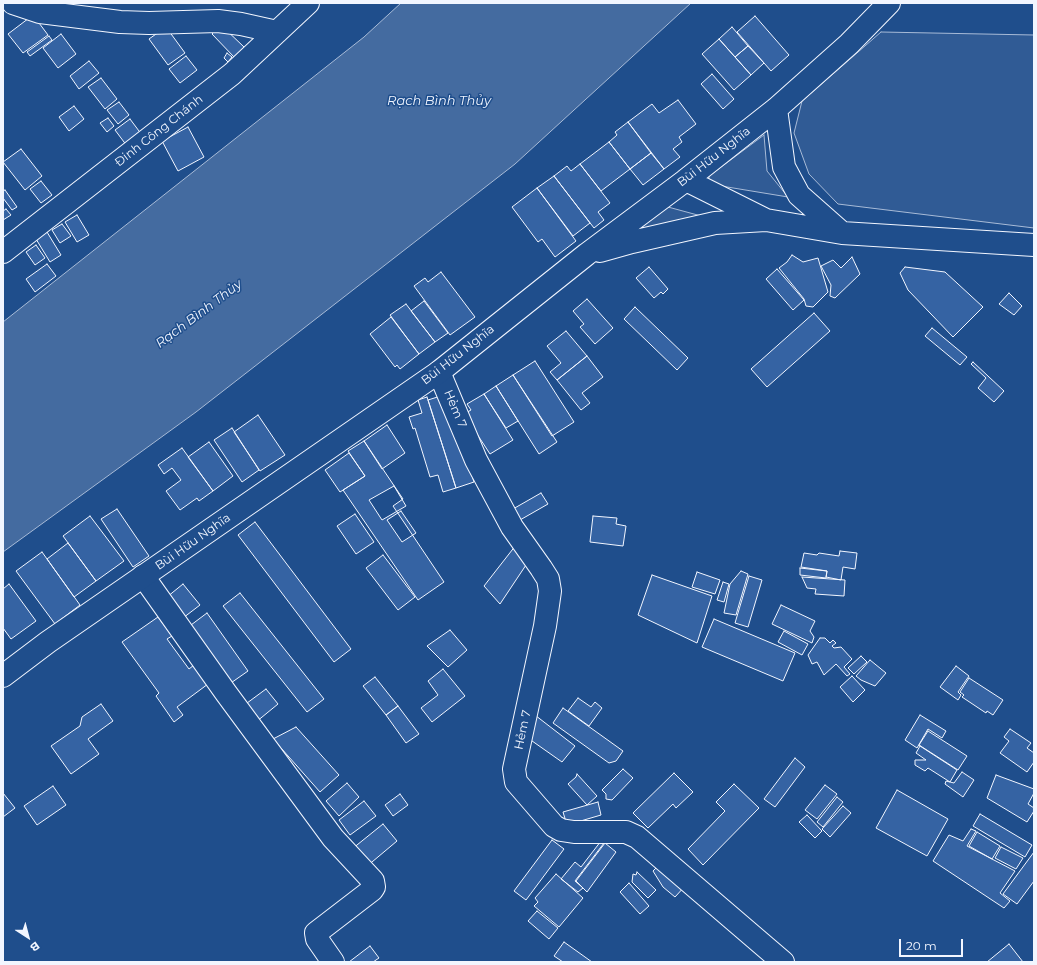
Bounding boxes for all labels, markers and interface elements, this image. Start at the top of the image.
street label: Đinh Công Chánh [112,92,206,170]
water label: Rạch Bình Thủy [387,93,491,109]
street label: Bùi Hữu Nghĩa [675,124,753,190]
water label: Rạch Bình Thủy [153,277,245,351]
street label: Bùi Hữu Nghĩa [419,322,497,388]
street label: Hẻm 7 [441,388,469,430]
street label: Bùi Hữu Nghĩa [152,511,234,573]
street label: Hẻm 7 [512,709,534,751]
north arrow [8,917,48,957]
scale bar [901,931,965,957]
text: 20 m [906,938,937,953]
text: B [28,939,43,955]

